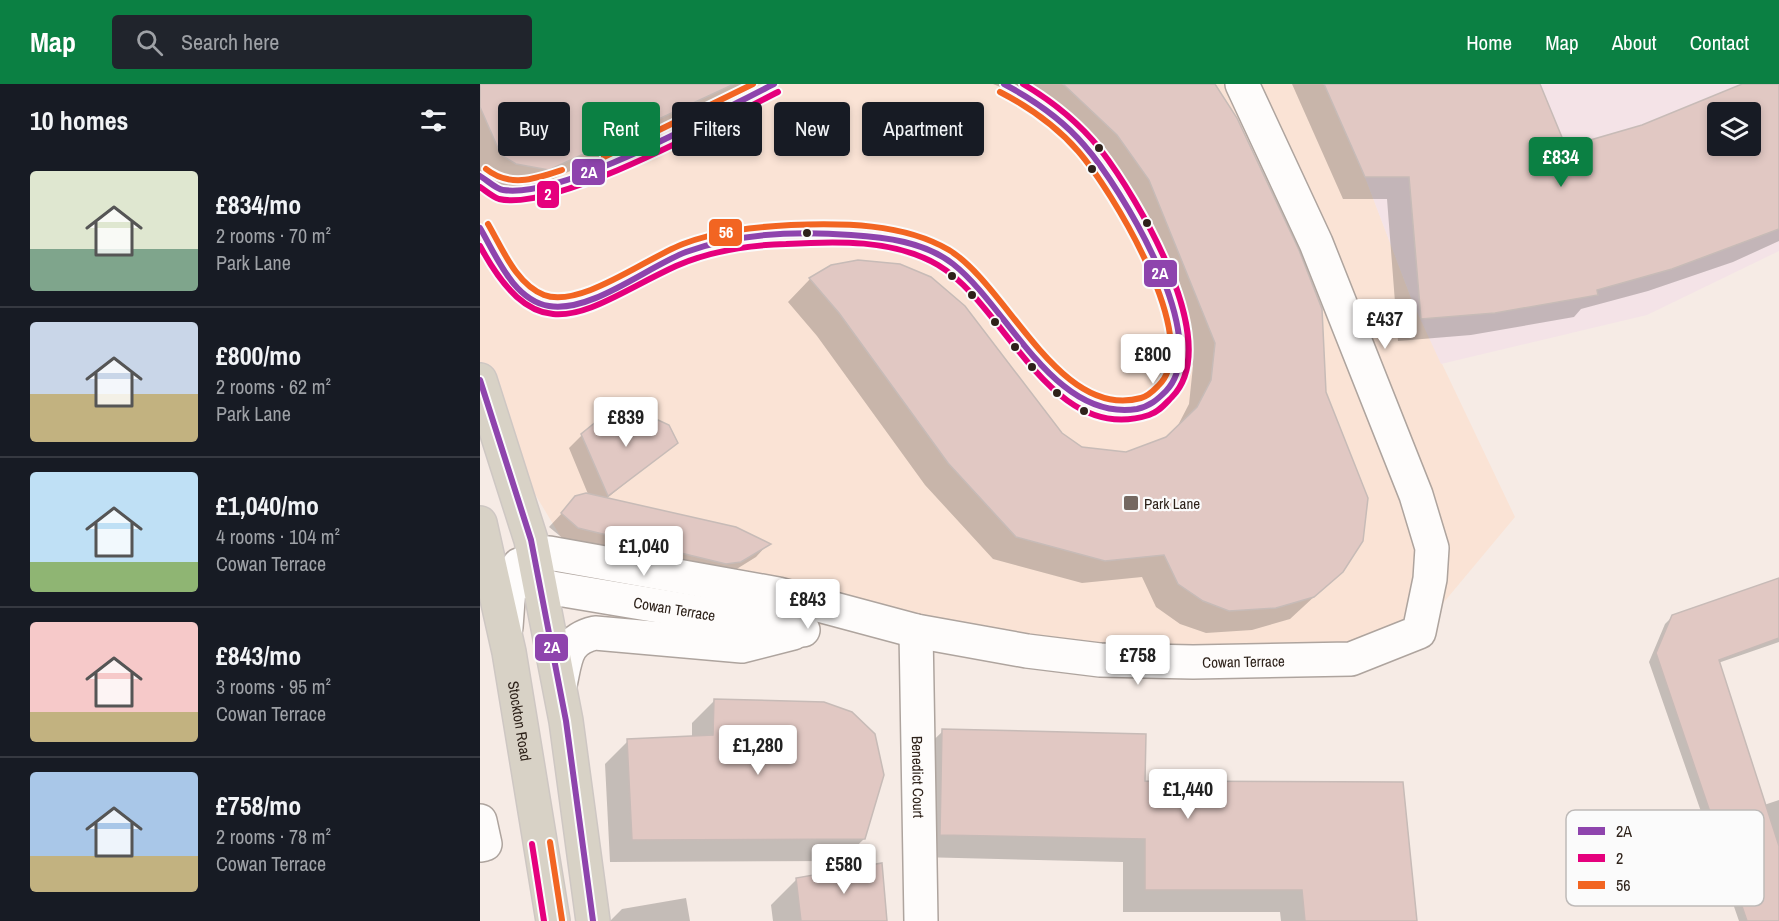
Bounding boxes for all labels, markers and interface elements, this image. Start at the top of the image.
search box [112,15,532,69]
text: Map [30,23,76,61]
icon: search [133,26,166,59]
text: Search here [181,27,279,57]
text: Home [1466,28,1512,57]
text: Map [1545,28,1579,57]
text: About [1612,28,1657,57]
text: Contact [1690,28,1749,57]
chip: Buy [498,102,570,156]
chip: Rent [582,102,660,156]
chip: Filters [672,102,762,156]
chip: New [774,102,850,156]
chip: Apartment [862,102,984,156]
map controls [1707,102,1761,156]
button: layers [1707,102,1761,156]
text: 10 homes [30,103,128,138]
icon: filters [417,104,450,137]
pin: £834 [1525,137,1597,188]
unlabelled marker [1093,142,1105,154]
text: £834 [1543,143,1579,170]
line badge: 2A [571,158,606,186]
text: 2A [581,161,598,183]
unlabelled marker [1086,163,1098,175]
line badge: 2 [536,180,560,209]
text: 2 [544,183,552,205]
text: £834/mo [216,187,301,222]
icon: home [78,195,150,267]
unlabelled marker [1141,217,1153,229]
line badge: 56 [708,218,743,247]
text: 56 [719,221,733,243]
text: 2 rooms · 70 m² [216,222,331,249]
unlabelled marker [801,227,813,239]
text: Park Lane [216,249,291,276]
line badge: 2A [1143,259,1178,288]
text: 2A [1152,262,1169,284]
unlabelled marker [946,270,958,282]
unlabelled marker [966,289,978,301]
pin: £437 [1349,299,1421,350]
text: £437 [1367,305,1403,332]
unlabelled marker [989,316,1001,328]
pin: £800 [1117,334,1189,385]
text: £800/mo [216,338,301,373]
text: £800 [1135,340,1171,367]
unlabelled marker [1009,341,1021,353]
icon: home [78,346,150,418]
unlabelled marker [1026,361,1038,373]
text: 2 rooms · 62 m² [216,373,331,400]
unlabelled marker [1051,387,1063,399]
pin: £839 [590,397,662,448]
text: Park Lane [216,400,291,427]
text: £839 [608,403,644,430]
unlabelled marker [1078,405,1090,417]
text: £1,040/mo [216,488,319,523]
place label: Park Lane [1144,493,1200,514]
marker: Park Lane [1122,494,1140,512]
icon: home [78,496,150,568]
text: 4 rooms · 104 m² [216,523,340,550]
pin: £1,040 [595,526,693,577]
text: £1,040 [619,532,669,559]
text: Cowan Terrace [216,550,326,577]
pin: £843 [772,579,844,630]
text: £843 [790,585,826,612]
street label: Cowan Terrace [632,591,717,626]
line badge: 2A [534,633,569,662]
pin: £758 [1102,635,1174,686]
text: 2A [544,636,561,658]
text: £843/mo [216,638,301,673]
text: £758 [1120,641,1156,668]
icon: home [78,646,150,718]
street label: Cowan Terrace [1202,650,1285,672]
text: 3 rooms · 95 m² [216,673,331,700]
street label: Stockton Road [503,679,537,762]
text: Cowan Terrace [216,700,326,727]
pin: £1,280 [709,725,807,776]
text: £1,280 [733,731,783,758]
street label: Benedict Court [907,736,930,819]
pin: £1,440 [1139,769,1237,820]
text: £1,440 [1163,775,1213,802]
text: £758/mo [216,788,301,823]
icon: home [78,796,150,868]
legend [1566,810,1764,906]
text: 2A [1616,820,1632,842]
text: 2 rooms · 78 m² [216,823,331,850]
pin: £580 [808,844,880,895]
text: 2 [1616,847,1623,869]
text: Cowan Terrace [216,850,326,877]
text: £580 [826,850,862,877]
text: 56 [1616,874,1631,896]

